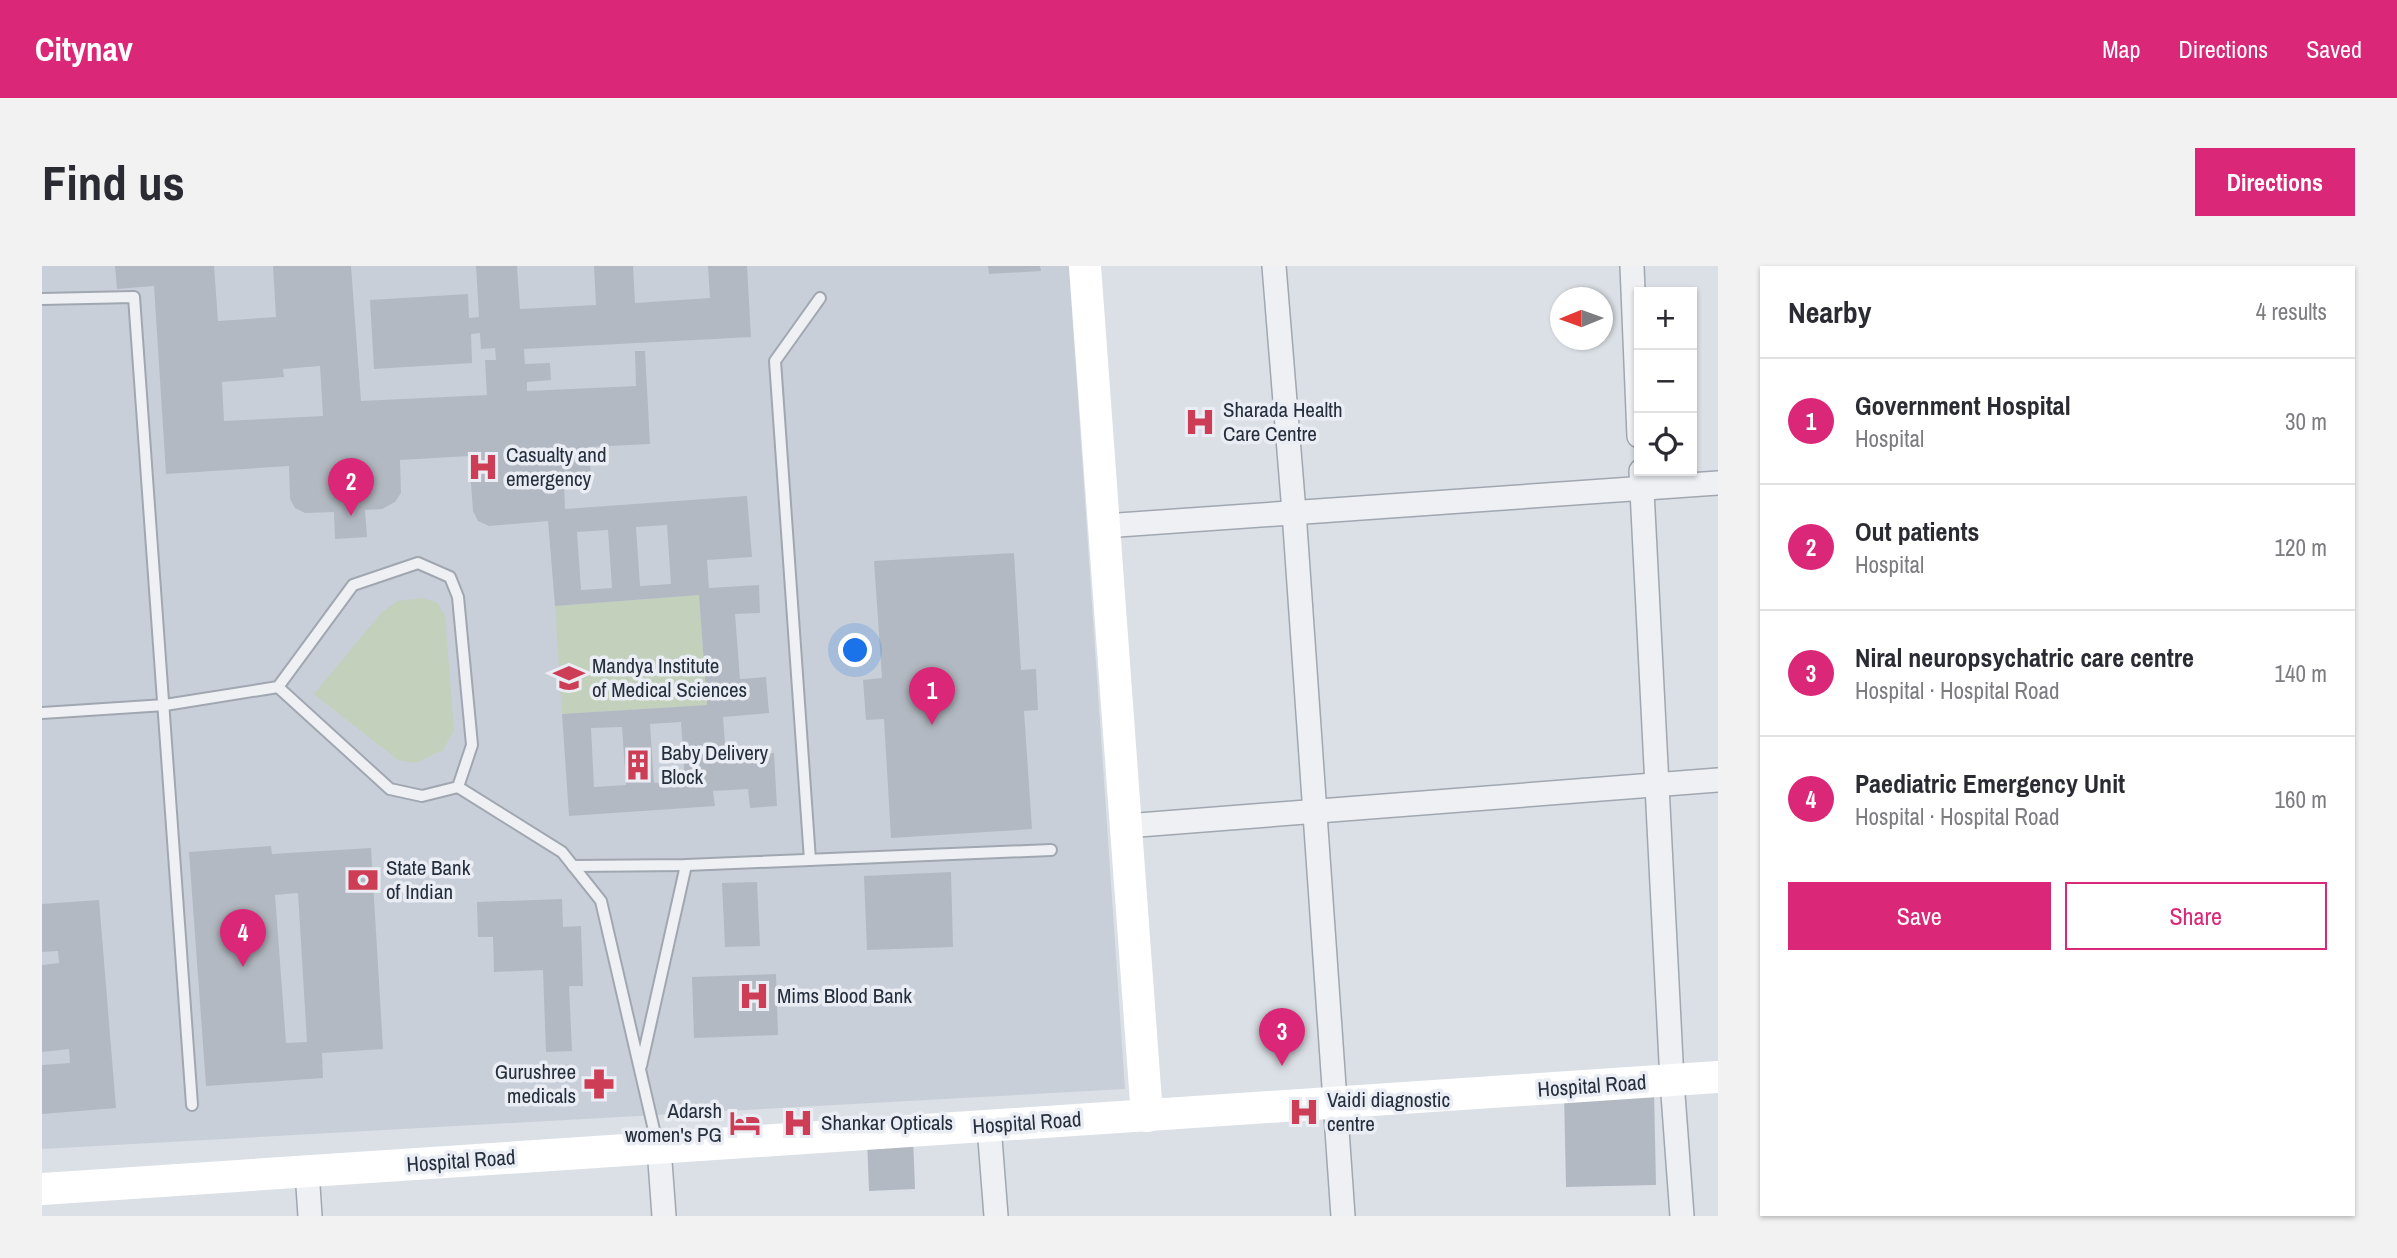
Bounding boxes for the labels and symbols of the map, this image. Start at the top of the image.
north arrow [1550,287,1613,350]
place label: Sharada Health Care Centre [1223,395,1343,448]
hospital icon: Sharada Health Care Centre [1183,405,1217,439]
place label: Casualty and emergency [506,440,607,493]
hospital icon: Casualty and emergency [466,450,500,484]
pin: 2 [328,458,374,516]
your location [838,633,872,667]
place label: Mandya Institute of Medical Sciences [592,651,747,704]
school or university icon: Mandya Institute of Medical Sciences [552,661,586,695]
pin: 1 [909,667,955,725]
place label: Baby Delivery Block [661,738,769,791]
building icon: Baby Delivery Block [621,748,655,782]
place label: State Bank of Indian [386,853,471,906]
bank icon: State Bank of Indian [346,863,380,897]
pin: 4 [220,909,266,967]
hospital icon: Mims Blood Bank [737,979,771,1013]
place label: Mims Blood Bank [777,981,912,1010]
pin: 3 [1259,1008,1305,1066]
place label: Gurushree medicals [495,1057,576,1110]
pharmacy icon: Gurushree medicals [582,1067,616,1101]
street label: Hospital Road [1537,1067,1647,1104]
place label: Vaidi diagnostic centre [1327,1085,1450,1138]
hospital icon: Vaidi diagnostic centre [1287,1095,1321,1129]
place label: Adarsh women's PG [625,1096,722,1149]
street label: Hospital Road [972,1104,1082,1141]
hotel icon: Adarsh women's PG [728,1106,762,1140]
hospital icon: Shankar Opticals [781,1106,815,1140]
place label: Shankar Opticals [821,1108,953,1137]
street label: Hospital Road [406,1142,516,1179]

